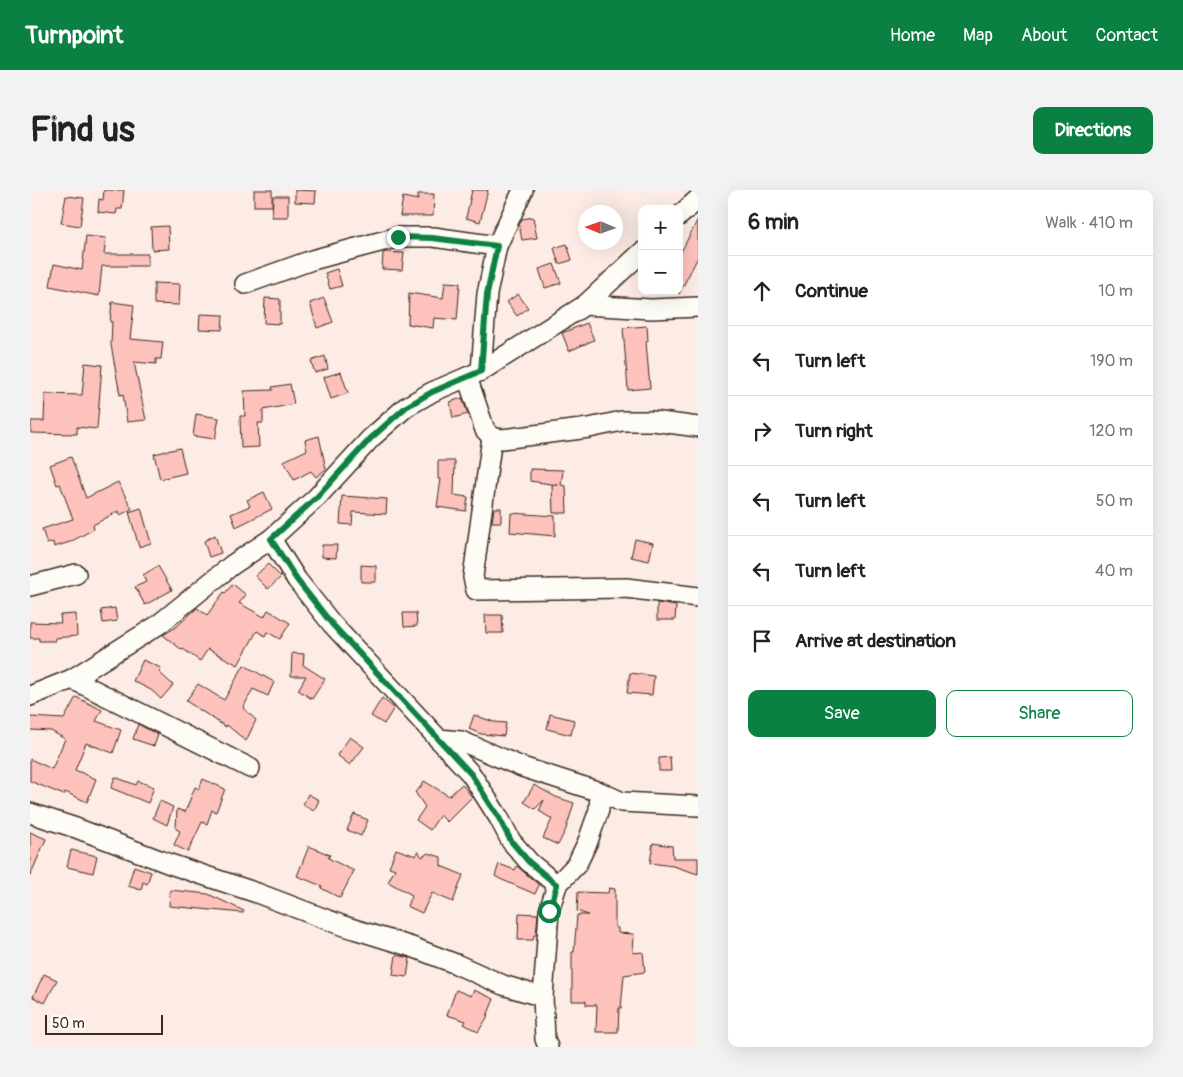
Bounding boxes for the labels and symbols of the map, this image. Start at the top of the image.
north arrow [578,205,623,250]
route end [387,226,410,249]
route start [538,900,561,923]
scale bar [45,1012,162,1035]

